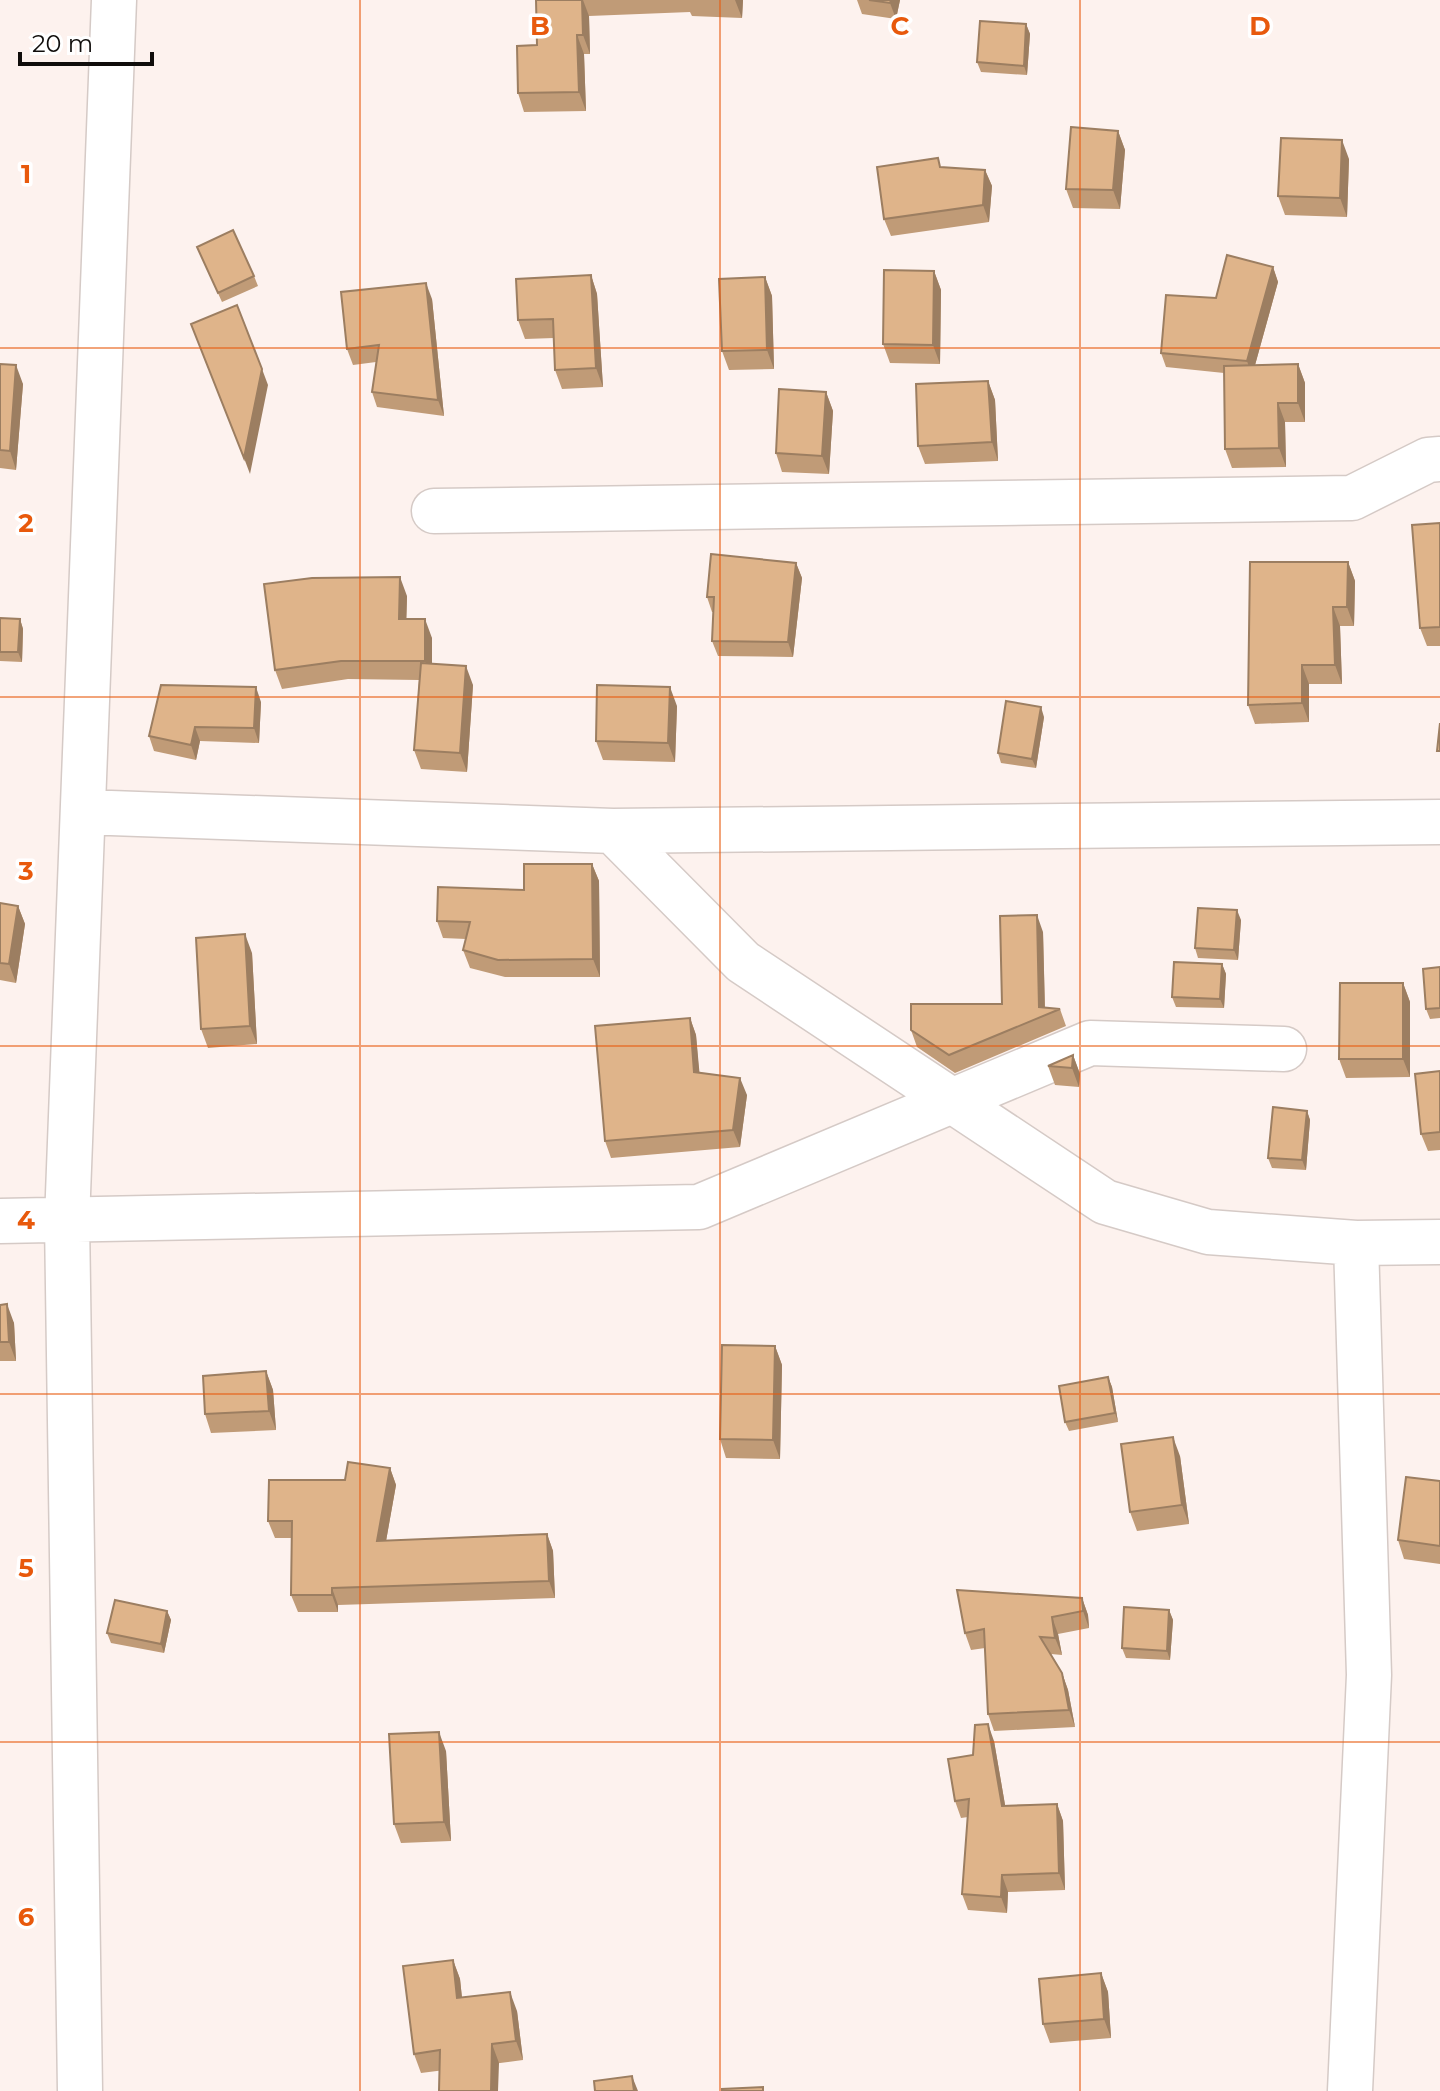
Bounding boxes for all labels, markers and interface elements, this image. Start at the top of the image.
text: B [530,10,550,42]
text: C [891,10,910,42]
text: D [1249,10,1271,42]
scale bar [20,16,152,66]
text: 20 m [32,29,93,58]
text: 1 [21,158,31,190]
text: 2 [18,507,34,539]
text: 3 [17,855,34,887]
text: 4 [17,1204,35,1236]
text: 5 [18,1552,34,1584]
text: 6 [18,1901,35,1933]

